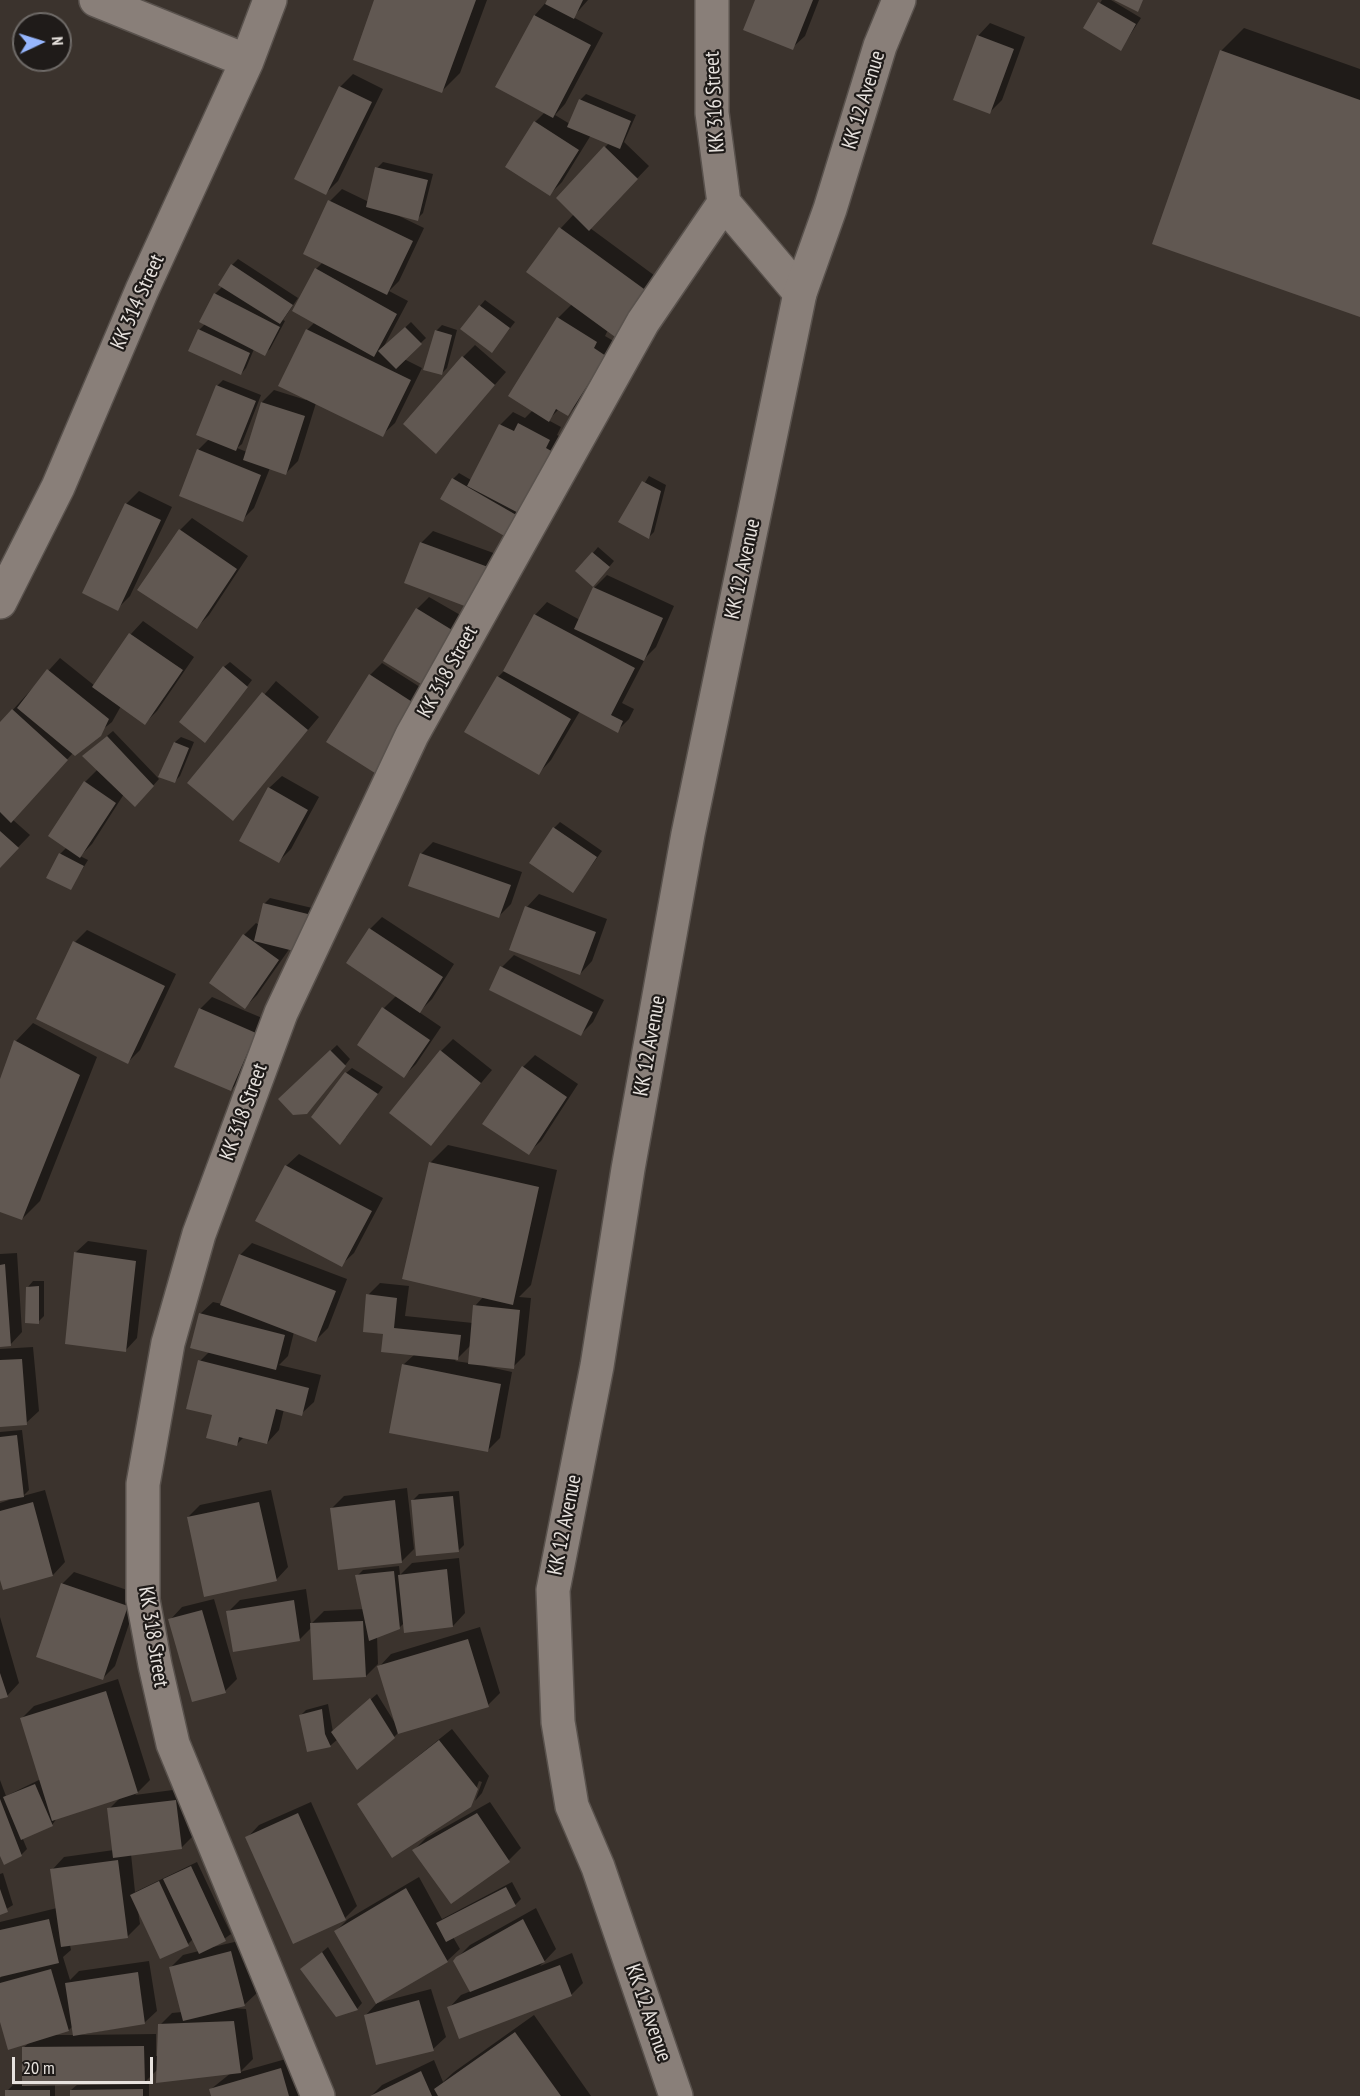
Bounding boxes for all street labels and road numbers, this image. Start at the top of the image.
street label: KK 12 Avenue [837,48,891,152]
street label: KK 316 Street [700,51,730,153]
street label: KK 314 Street [106,251,170,353]
street label: KK 12 Avenue [720,517,766,621]
street label: KK 318 Street [412,622,484,722]
street label: KK 12 Avenue [629,994,671,1098]
street label: KK 318 Street [215,1060,273,1164]
street label: KK 12 Avenue [543,1473,587,1577]
street label: KK 318 Street [133,1585,173,1689]
street label: KK 12 Avenue [620,1961,676,2065]

